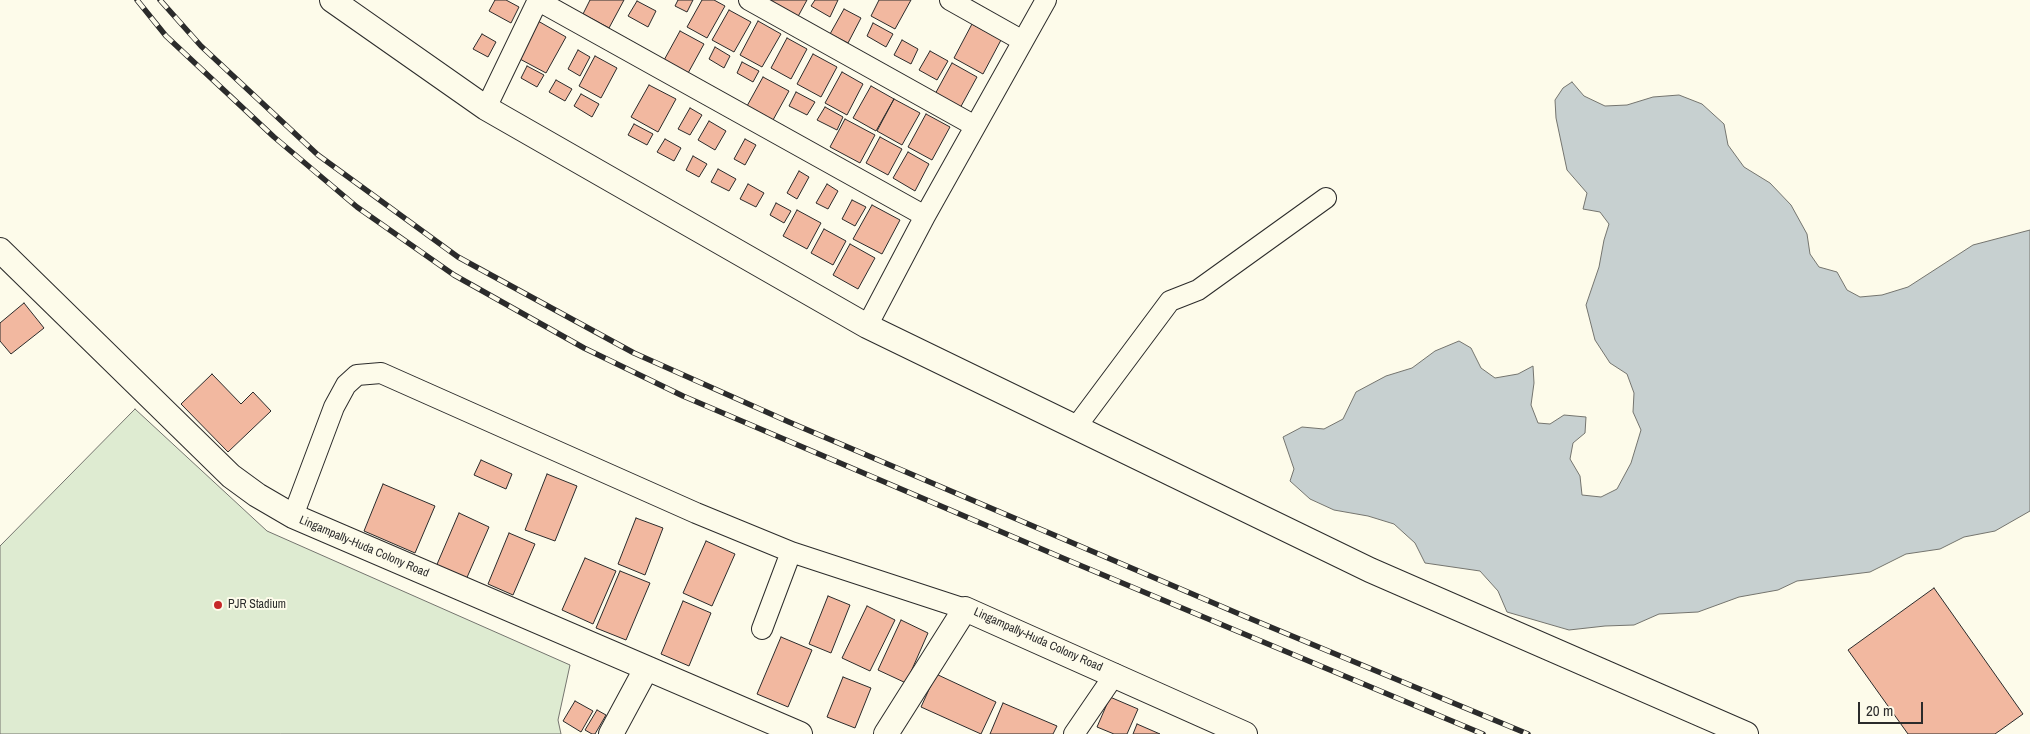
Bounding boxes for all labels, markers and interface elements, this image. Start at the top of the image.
street label: Lingampally-Huda Colony Road [297,513,431,581]
place label: PJR Stadium [228,598,286,612]
marker: PJR Stadium [212,599,224,611]
street label: Lingampally-Huda Colony Road [971,605,1105,675]
scale bar [1860,692,1925,724]
text: 20 m [1866,700,1893,721]

